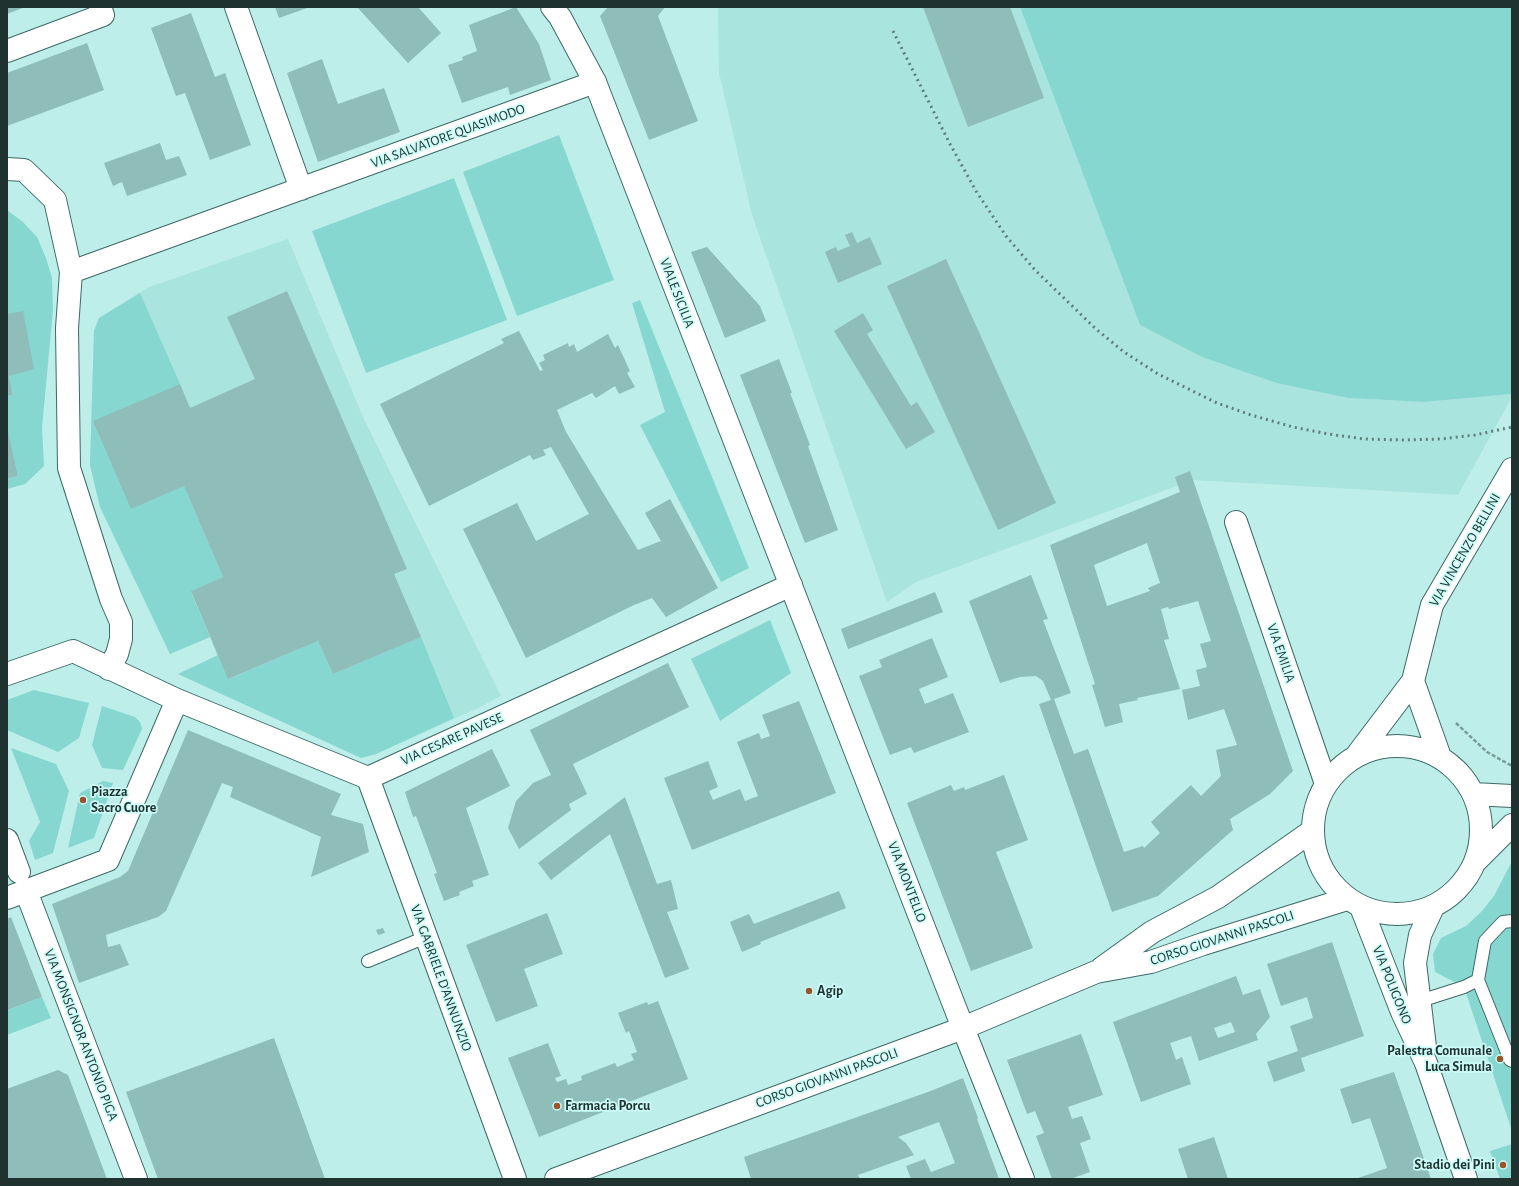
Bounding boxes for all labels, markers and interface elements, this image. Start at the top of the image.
street label: VIA SALVATORE QUASIMODO [369,100,527,172]
street label: VIALE SICILIA [656,256,698,330]
street label: VIA VINCENZO BELLINI [1426,490,1504,610]
street label: VIA EMILIA [1263,621,1299,685]
street label: VIA CESARE PAVESE [398,709,506,769]
place label: Piazza Sacro Cuore [91,784,156,816]
marker: Piazza Sacro Cuore [78,795,88,805]
street label: VIA MONTELLO [884,839,930,925]
street label: VIA GABRIELE D'ANNUNZIO [407,902,475,1054]
street label: CORSO GIOVANNI PASCOLI [1148,907,1296,969]
street label: VIA POLIGONO [1369,943,1415,1027]
street label: VIA MONSIGNOR ANTONIO PIGA [40,947,122,1123]
place label: Agip [817,983,843,999]
marker: Agip [804,986,814,996]
place label: Palestra Comunale Luca Simula [1387,1043,1492,1076]
street label: CORSO GIOVANNI PASCOLI [754,1044,900,1112]
marker: Palestra Comunale Luca Simula [1495,1054,1505,1064]
place label: Farmacia Porcu [565,1098,650,1114]
marker: Farmacia Porcu [552,1101,562,1111]
place label: Stadio dei Pini [1414,1157,1495,1173]
marker: Stadio dei Pini [1498,1160,1508,1170]

